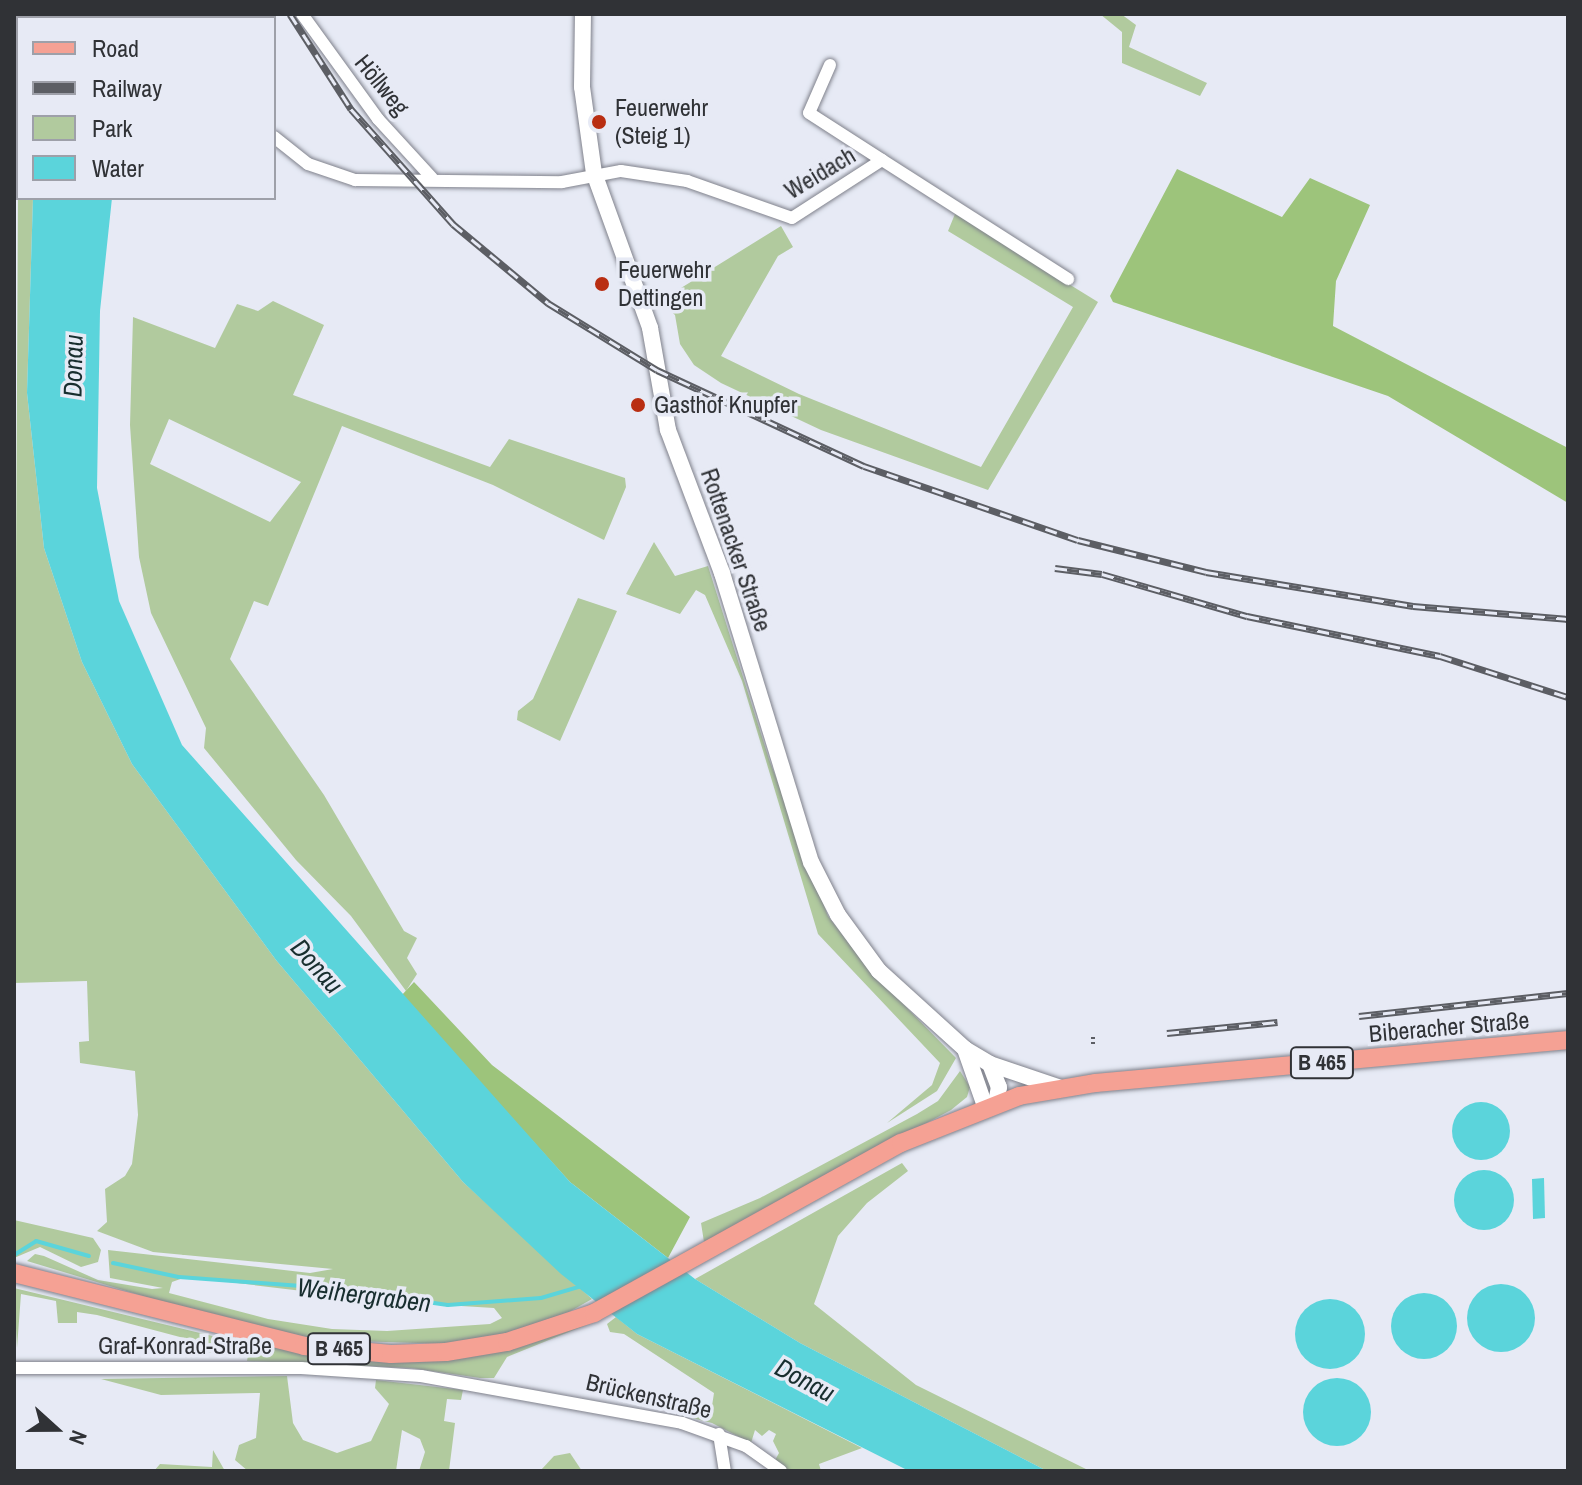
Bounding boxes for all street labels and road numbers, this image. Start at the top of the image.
street label: Höllweg [349,49,415,121]
street label: Weidach [779,141,861,205]
street label: Rottenacker Straße [695,465,777,635]
street label: Biberacher Straße [1368,1006,1530,1048]
road number: B 465 [1288,1045,1356,1081]
road number: B 465 [305,1331,373,1367]
street label: Graf-Konrad-Straße [98,1332,272,1360]
street label: Brückenstraße [583,1368,715,1424]

